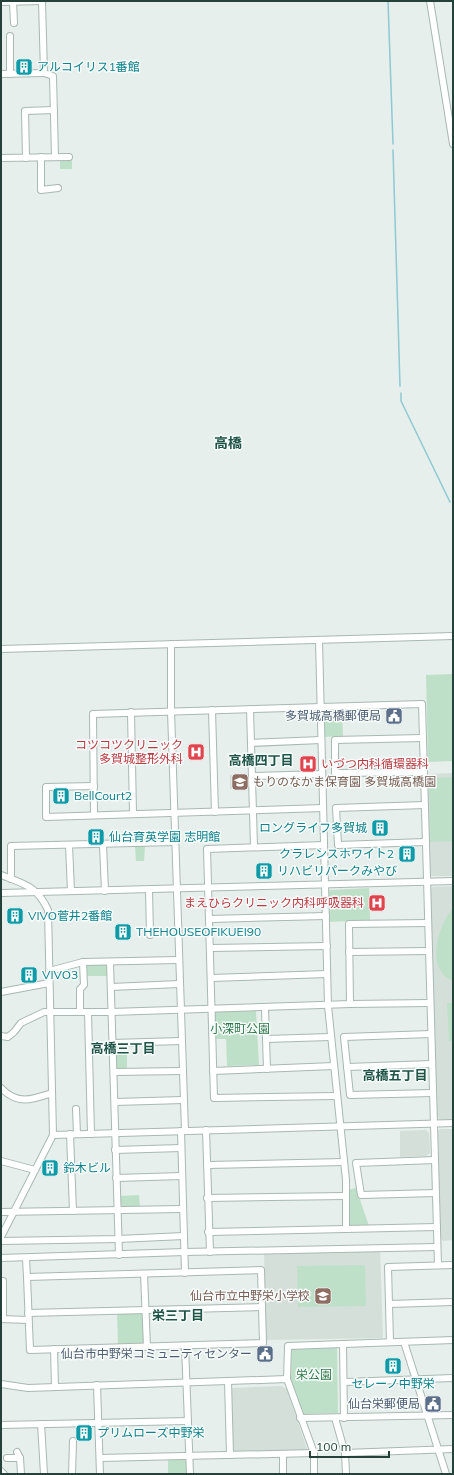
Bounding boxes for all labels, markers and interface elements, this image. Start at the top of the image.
building icon: アルコイリス1番館 [14,57,34,77]
place label: アルコイリス1番館 [37,59,140,74]
district label: 高橋 [214,434,242,452]
public building icon: 多賀城高橋郵便局 [384,706,404,726]
place label: 多賀城高橋郵便局 [285,708,381,723]
place label: コツコツクリニック 多賀城整形外科 [75,737,183,766]
hospital icon: コツコツクリニック 多賀城整形外科 [186,742,206,762]
district label: 高橋四丁目 [228,752,294,768]
hospital icon: いづつ内科循環器科 [298,754,318,774]
place label: いづつ内科循環器科 [321,756,429,771]
school or university icon: もりのなかま保育園 多賀城高橋園 [230,772,250,792]
place label: もりのなかま保育園 多賀城高橋園 [253,774,436,789]
building icon: BellCourt2 [51,786,71,806]
place label: BellCourt2 [74,788,132,803]
building icon: ロングライフ多賀城 [370,818,390,838]
place label: ロングライフ多賀城 [259,820,367,835]
building icon: 仙台育英学園 志明館 [86,827,106,847]
place label: 仙台育英学園 志明館 [109,829,220,844]
building icon: クラレンスホワイト2 [397,844,417,864]
place label: クラレンスホワイト2 [279,846,394,861]
building icon: リハビリパークみやび [254,861,274,881]
place label: リハビリパークみやび [277,863,397,878]
hospital icon: まえひらクリニック内科呼吸器科 [367,893,387,913]
place label: まえひらクリニック内科呼吸器科 [184,895,364,910]
building icon: VIVO菅井2番館 [5,906,25,926]
place label: VIVO菅井2番館 [28,908,112,923]
building icon: THEHOUSEOFIKUEI90 [113,922,133,942]
place label: THEHOUSEOFIKUEI90 [136,924,261,939]
building icon: VIVO3 [19,965,39,985]
place label: VIVO3 [42,967,78,982]
park label: 小深町公園 [210,1021,270,1036]
district label: 高橋三丁目 [90,1040,156,1056]
district label: 高橋五丁目 [362,1067,428,1083]
building icon: 鈴木ビル [40,1158,60,1178]
place label: 鈴木ビル [63,1160,111,1175]
school or university icon: 仙台市立中野栄小学校 [313,1286,333,1306]
place label: 仙台市立中野栄小学校 [190,1288,310,1303]
district label: 栄三丁目 [152,1307,204,1323]
public building icon: 仙台市中野栄コミュニティセンター [255,1344,275,1364]
place label: 仙台市中野栄コミュニティセンター [61,1346,252,1361]
building icon: セレーノ中野栄 [383,1356,403,1376]
park label: 栄公園 [296,1367,332,1382]
place label: セレーノ中野栄 [351,1376,435,1391]
public building icon: 仙台栄郵便局 [423,1394,443,1414]
place label: 仙台栄郵便局 [348,1396,420,1411]
building icon: プリムローズ中野栄 [74,1423,94,1443]
place label: プリムローズ中野栄 [97,1425,204,1440]
scale bar [310,1433,389,1459]
text: 100 m [316,1439,351,1454]

